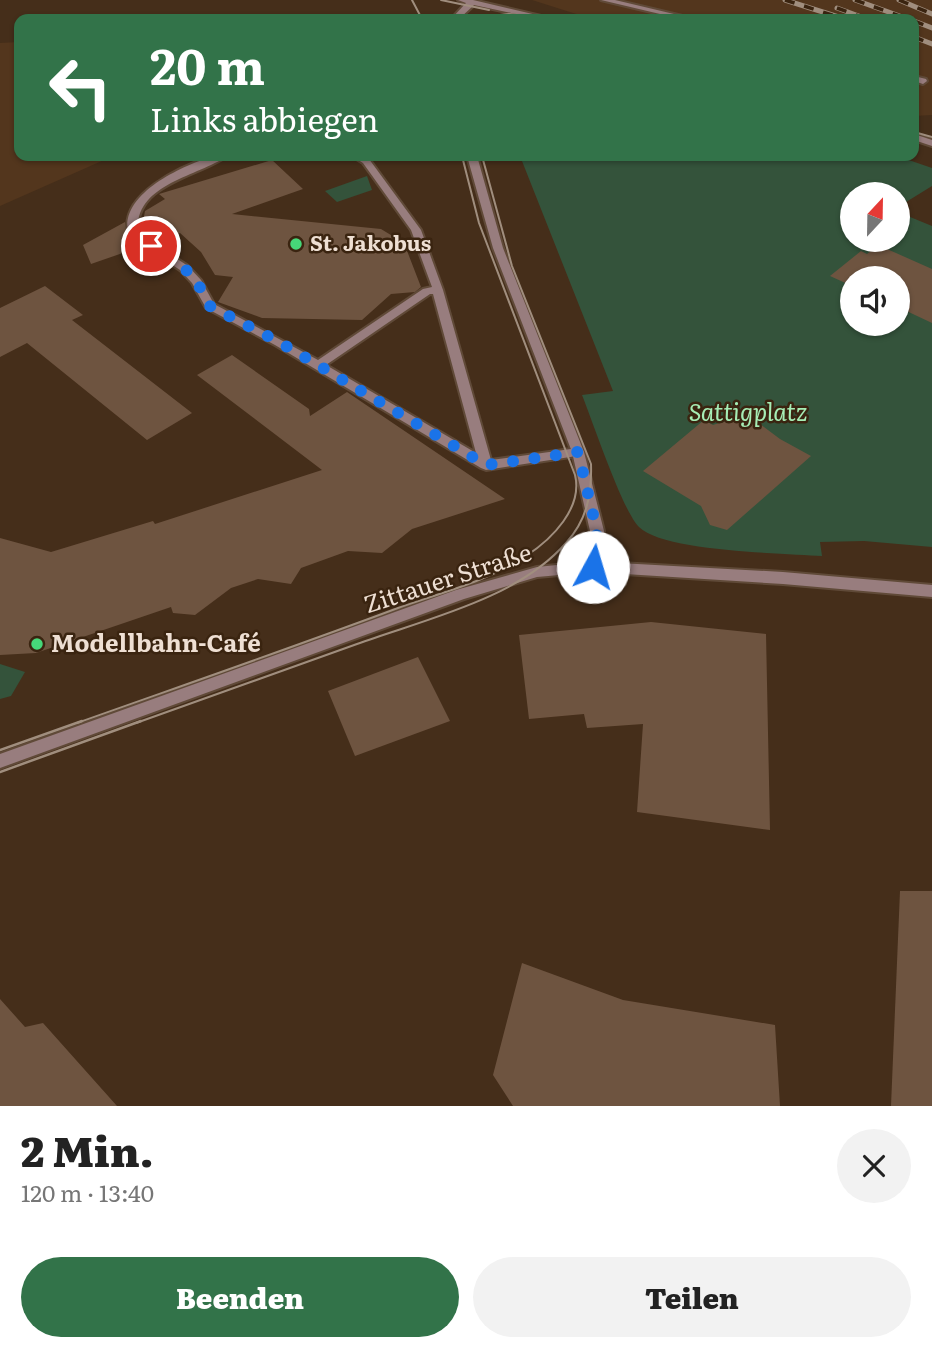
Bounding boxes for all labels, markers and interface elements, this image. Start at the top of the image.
text: 20 m [150,27,265,100]
icon: left [35,42,126,133]
text: Links abbiegen [150,94,379,142]
north arrow [840,182,910,252]
map controls [840,182,910,336]
pin [121,216,181,276]
place label: St. Jakobus [310,226,431,257]
icon: arrive [132,227,170,265]
marker: St. Jakobus [288,236,304,252]
button: sound [840,266,910,336]
park label: Sattigplatz [689,393,807,428]
position arrow [556,530,630,604]
street label: Zittauer Straße [359,533,536,620]
place label: Modellbahn-Café [51,624,261,659]
marker: Modellbahn-Café [29,636,45,652]
text: 2 Min. [21,1118,153,1180]
button: close [837,1129,911,1203]
text: 120 m · 13:40 [21,1175,154,1209]
button: Beenden [21,1257,459,1337]
button: Teilen [473,1257,911,1337]

